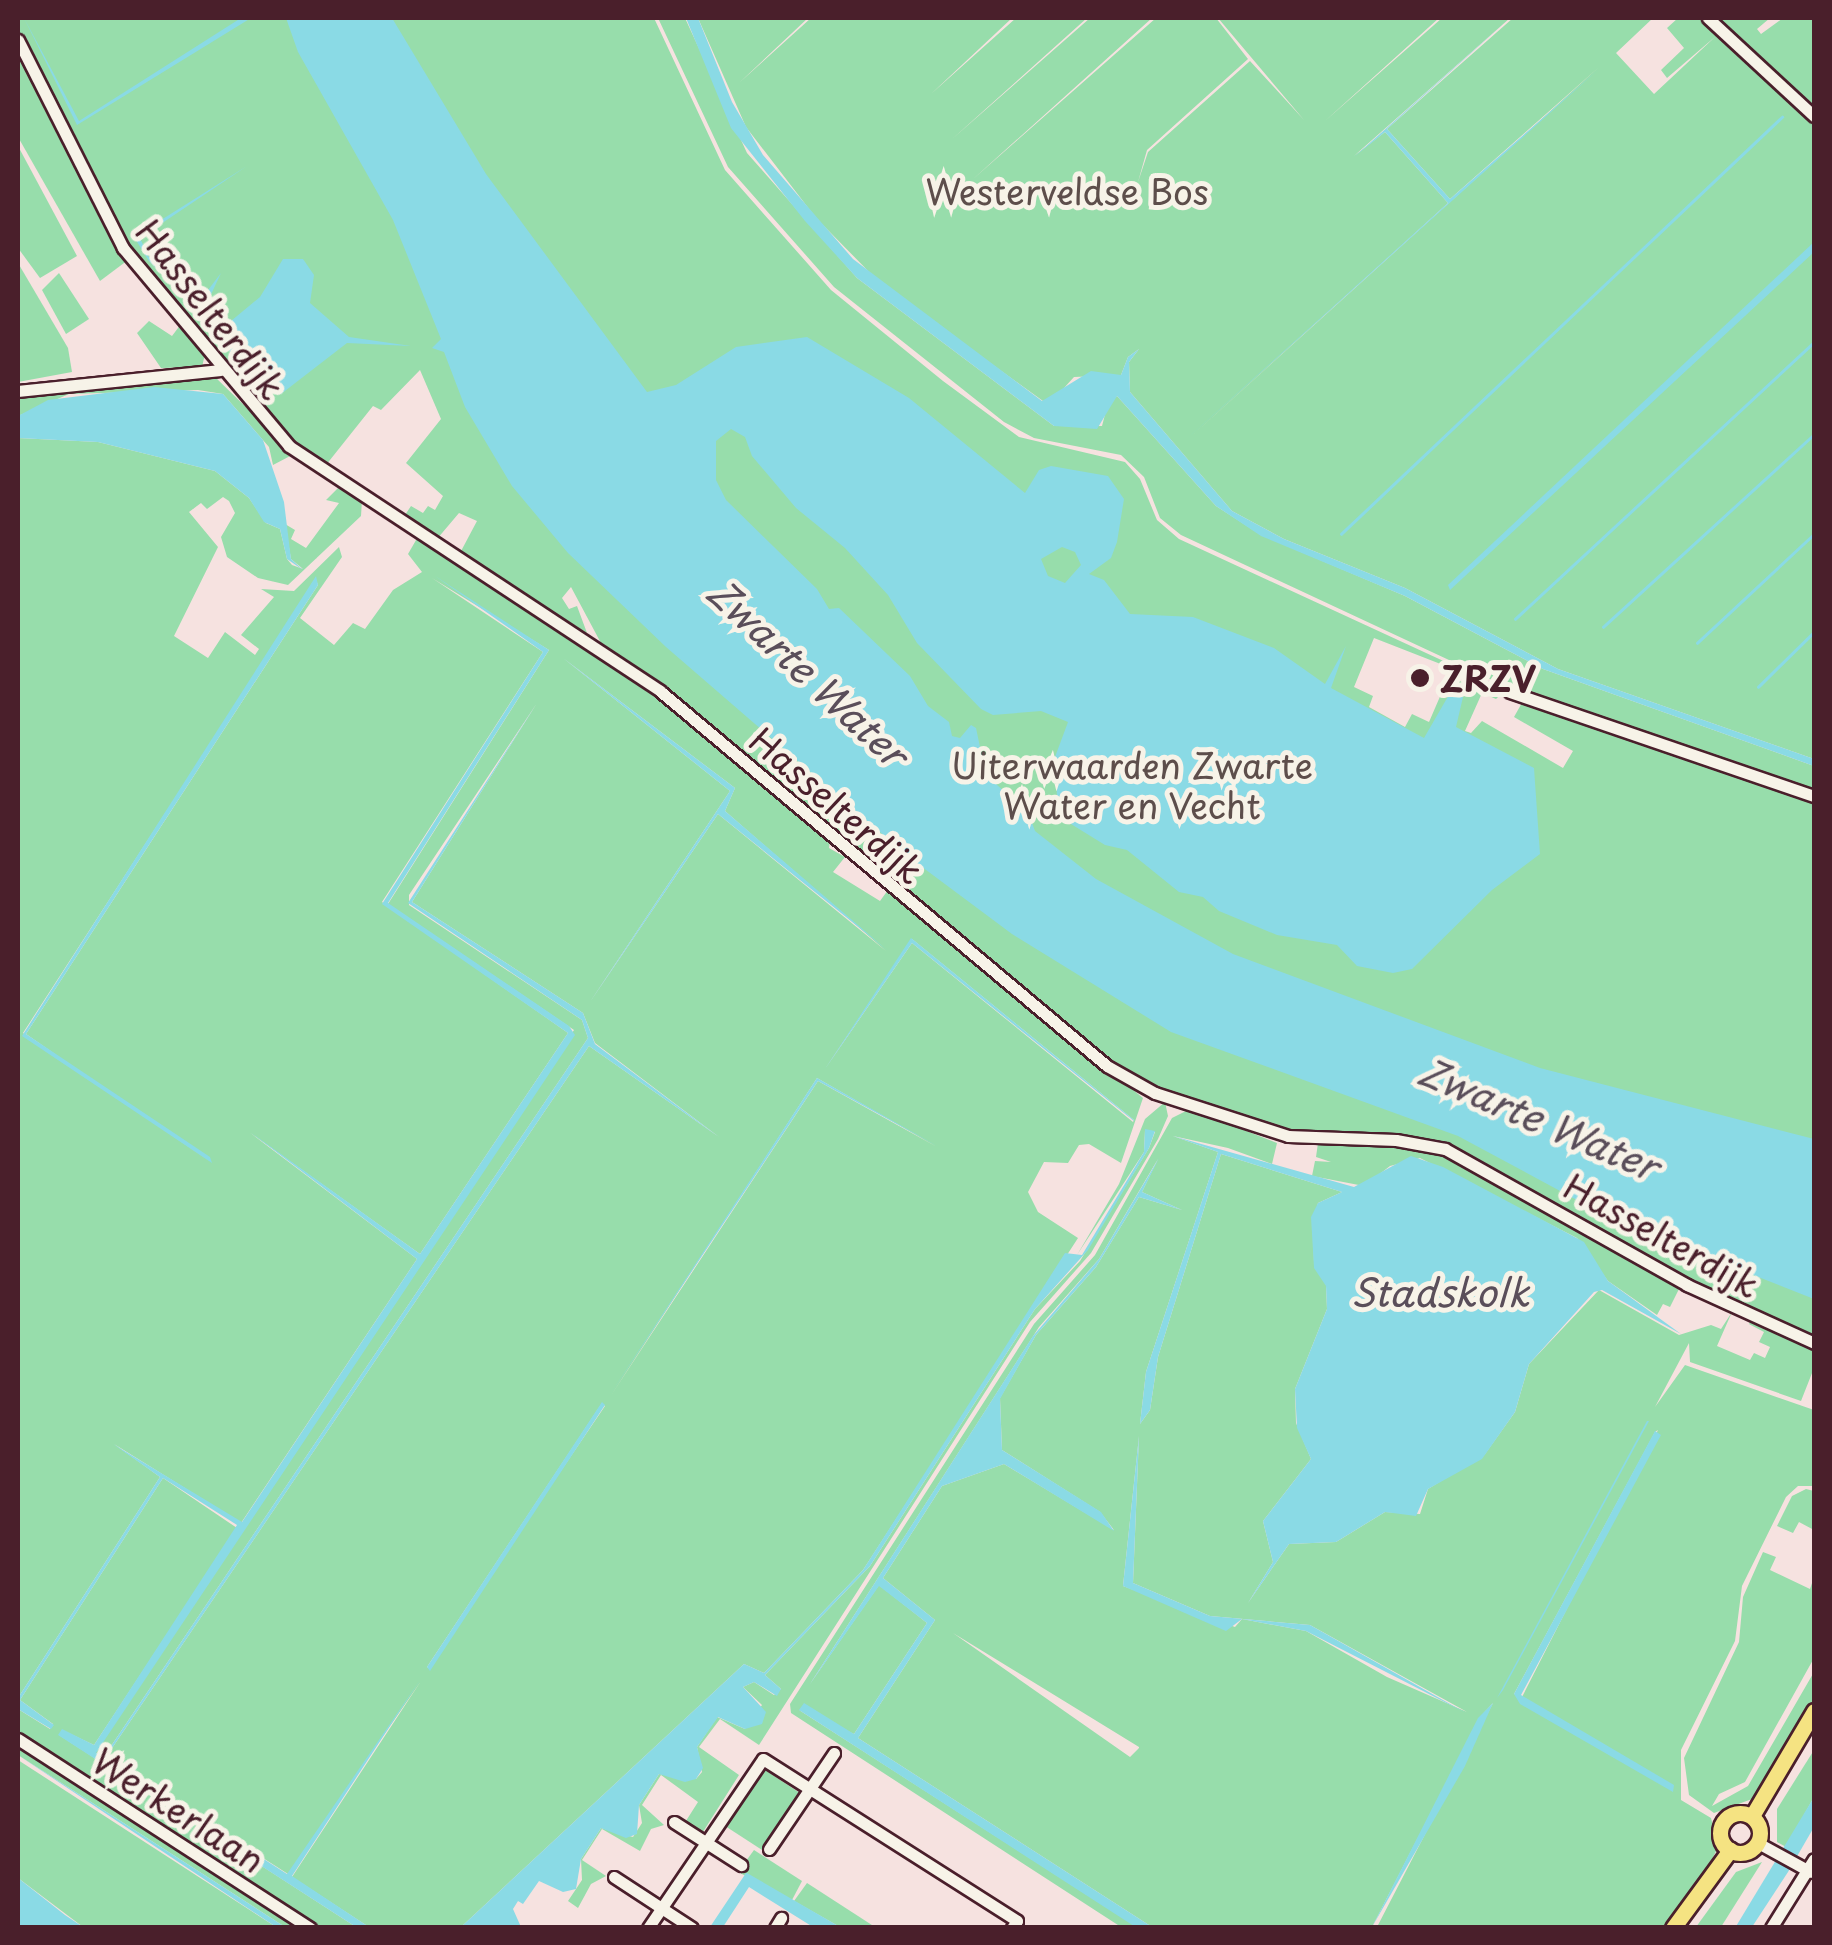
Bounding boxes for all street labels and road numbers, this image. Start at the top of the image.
street label: Hasselterdijk [128,211,294,407]
street label: Hasselterdijk [742,718,932,892]
street label: Hasselterdijk [1557,1164,1767,1306]
street label: Werkerlaan [85,1739,273,1881]

